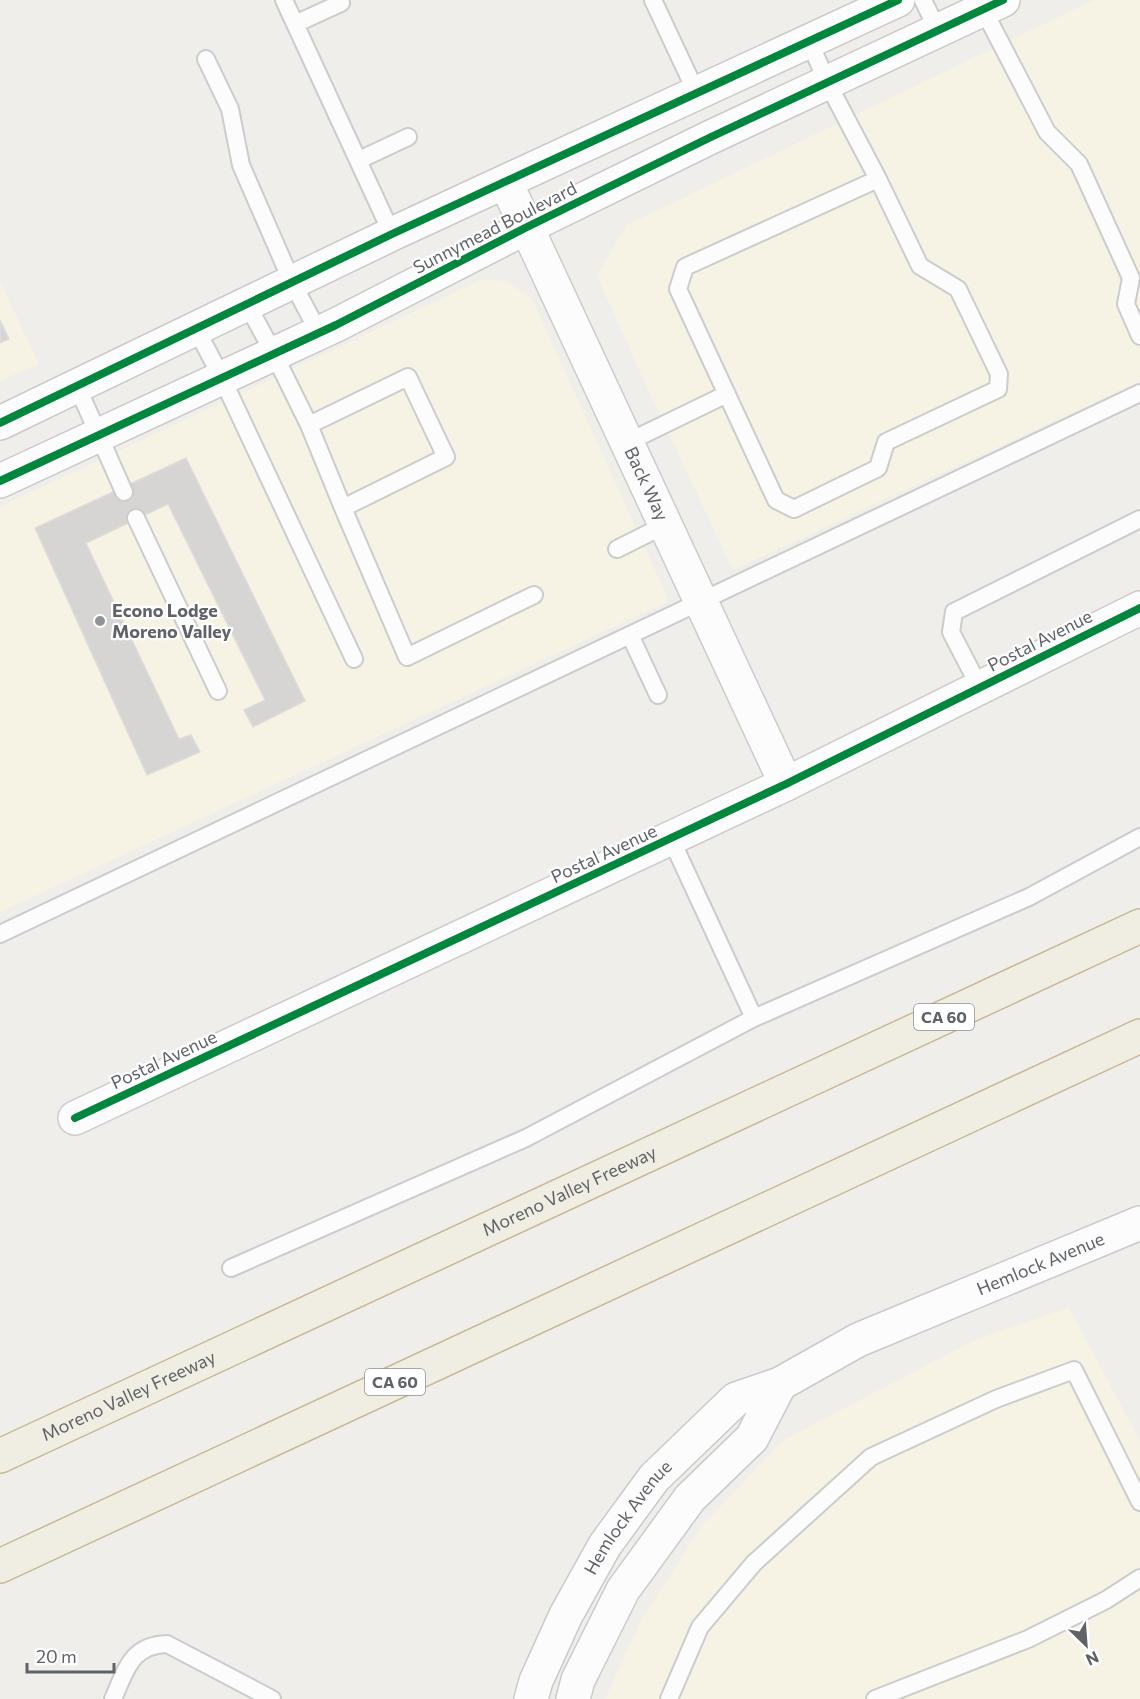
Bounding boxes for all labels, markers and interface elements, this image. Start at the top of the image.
street label: Sunnymead Boulevard [409,176,580,278]
street label: Back Way [620,443,674,524]
place label: Econo Lodge Moreno Valley [112,599,231,642]
street label: Postal Avenue [984,604,1096,676]
marker: Econo Lodge Moreno Valley [93,614,107,628]
street label: Postal Avenue [547,819,660,887]
road number: CA 60 [914,1004,974,1030]
street label: Postal Avenue [107,1025,220,1093]
street label: Moreno Valley Freeway [479,1140,660,1240]
street label: Hemlock Avenue [973,1227,1107,1300]
street label: Moreno Valley Freeway [38,1345,219,1445]
road number: CA 60 [365,1369,425,1395]
street label: Hemlock Avenue [579,1455,676,1578]
north arrow [1056,1615,1116,1675]
scale bar [27,1636,114,1674]
text: 20 m [36,1645,77,1667]
text: N [1083,1648,1102,1670]

